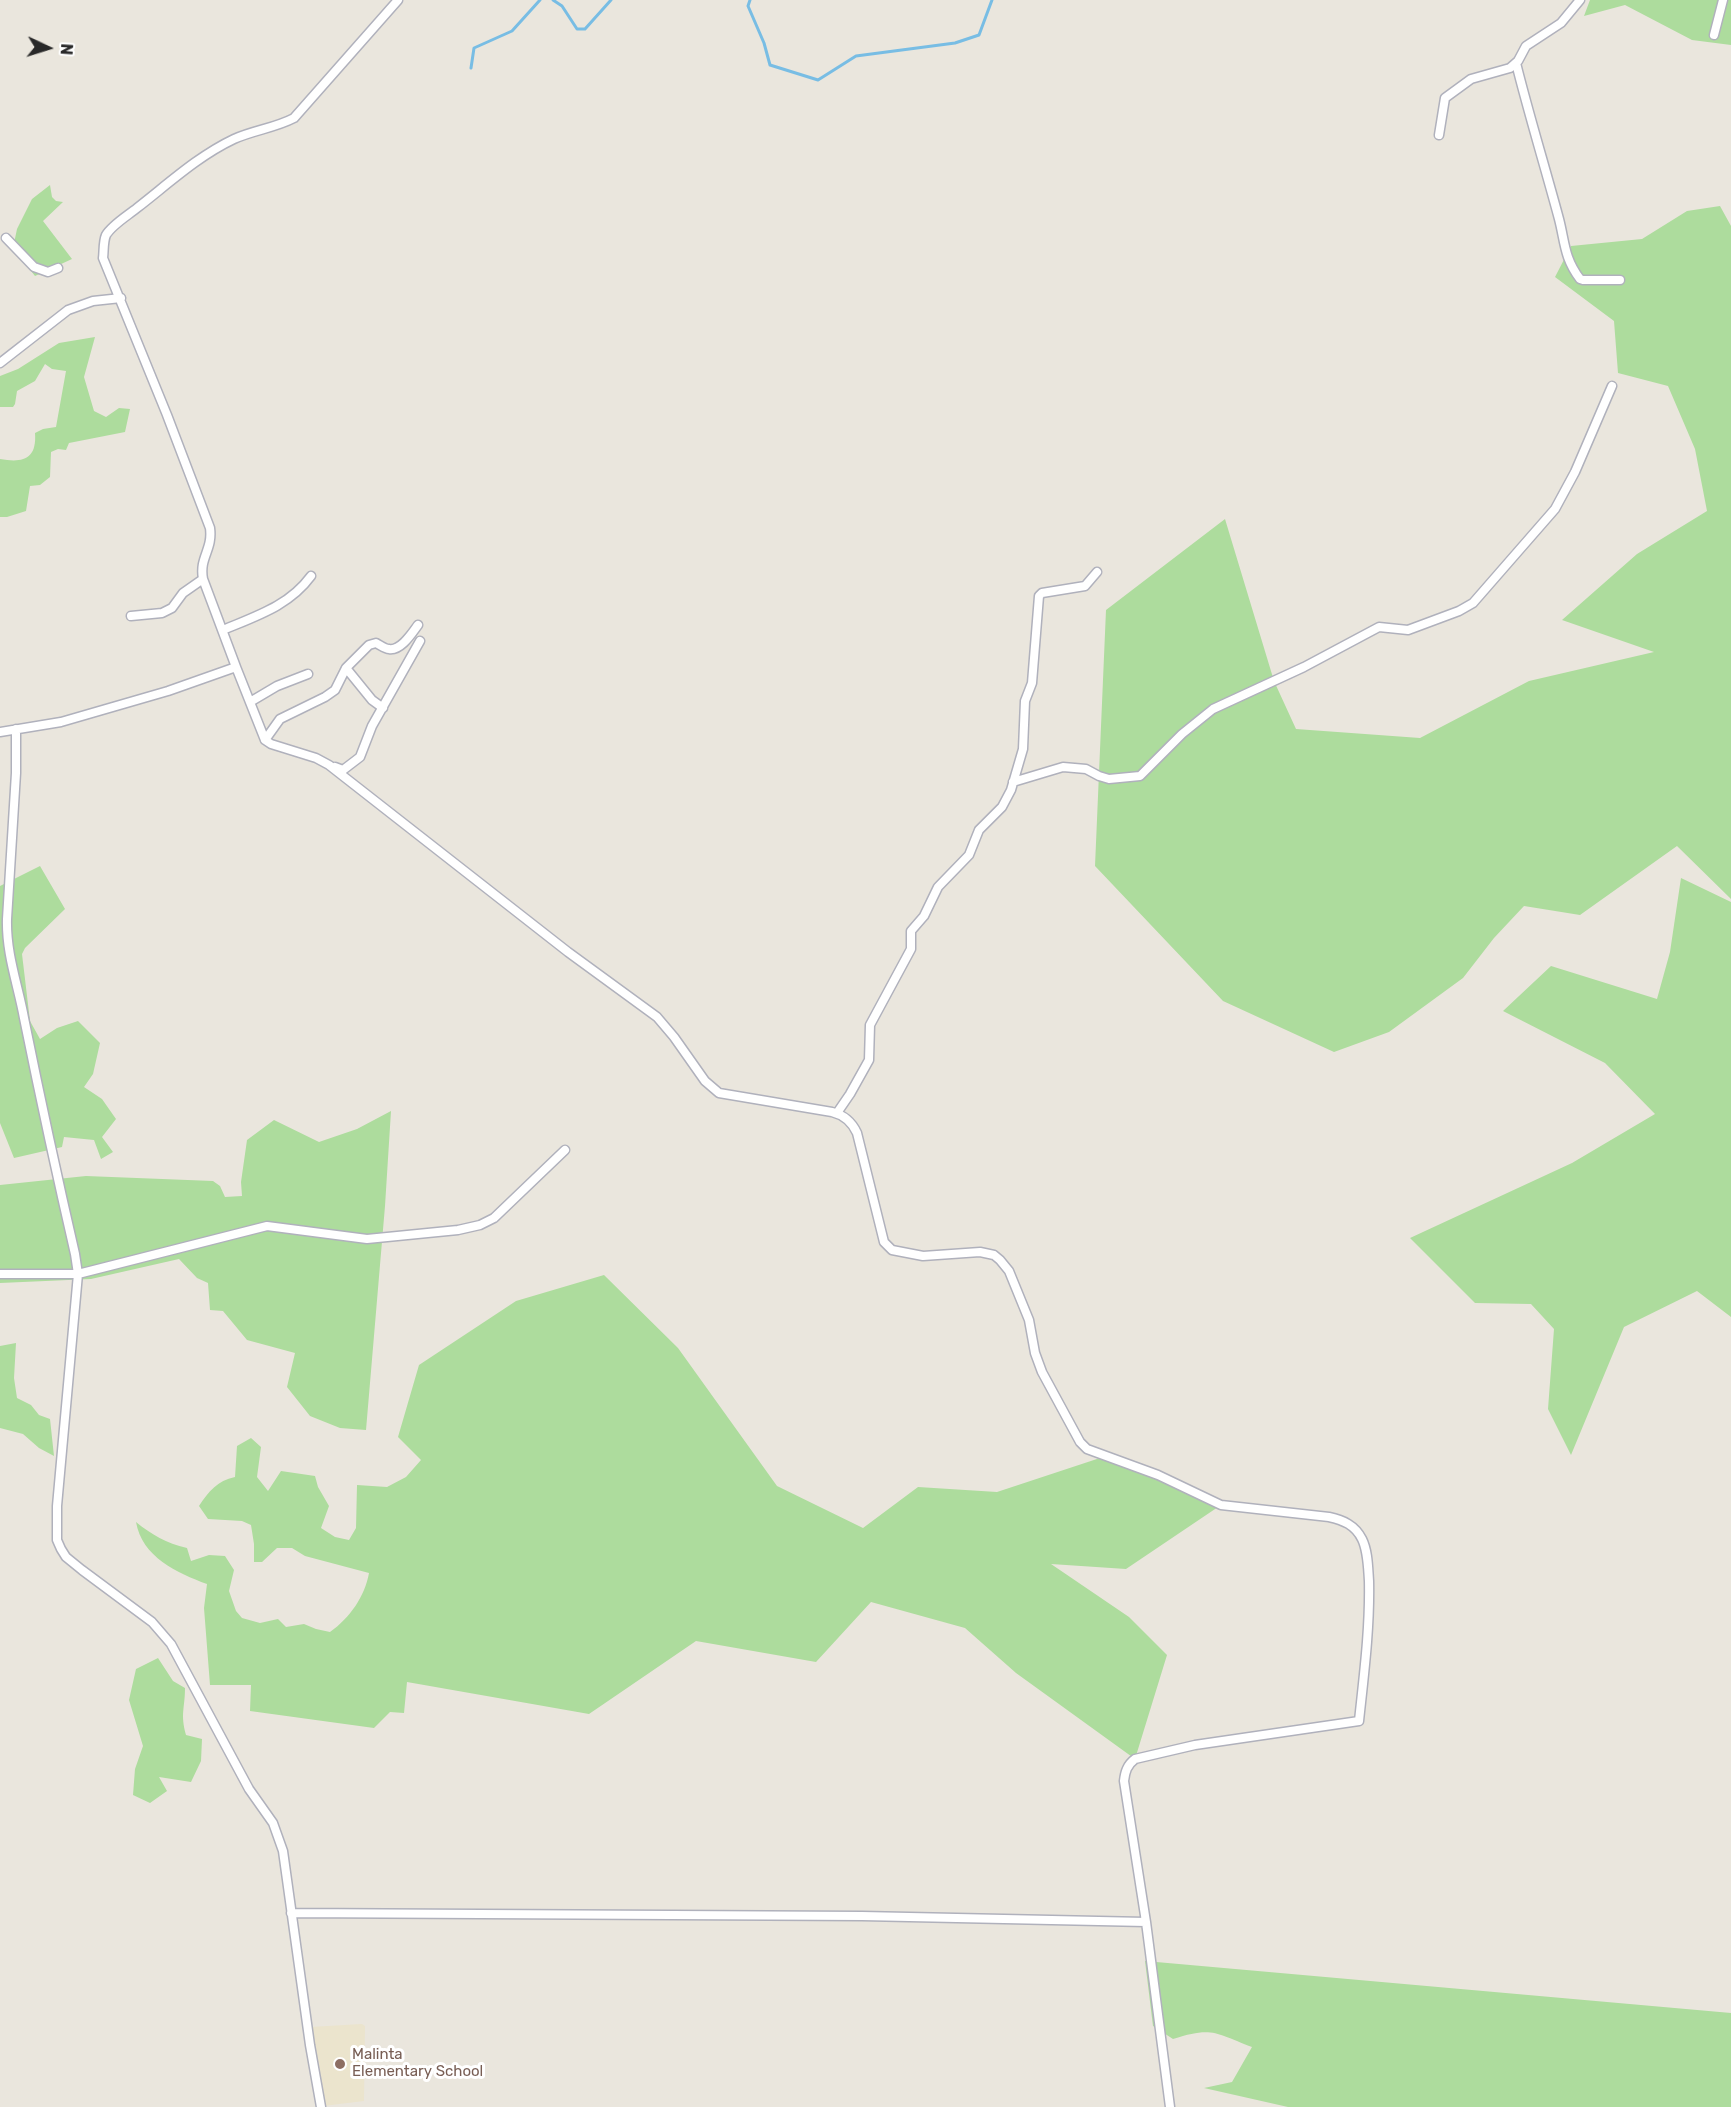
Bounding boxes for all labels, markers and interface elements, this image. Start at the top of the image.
north arrow [18,18,78,78]
text: N [57,43,76,56]
place label: Malinta Elementary School [352,2046,483,2081]
marker: Malinta Elementary School [333,2057,347,2071]

